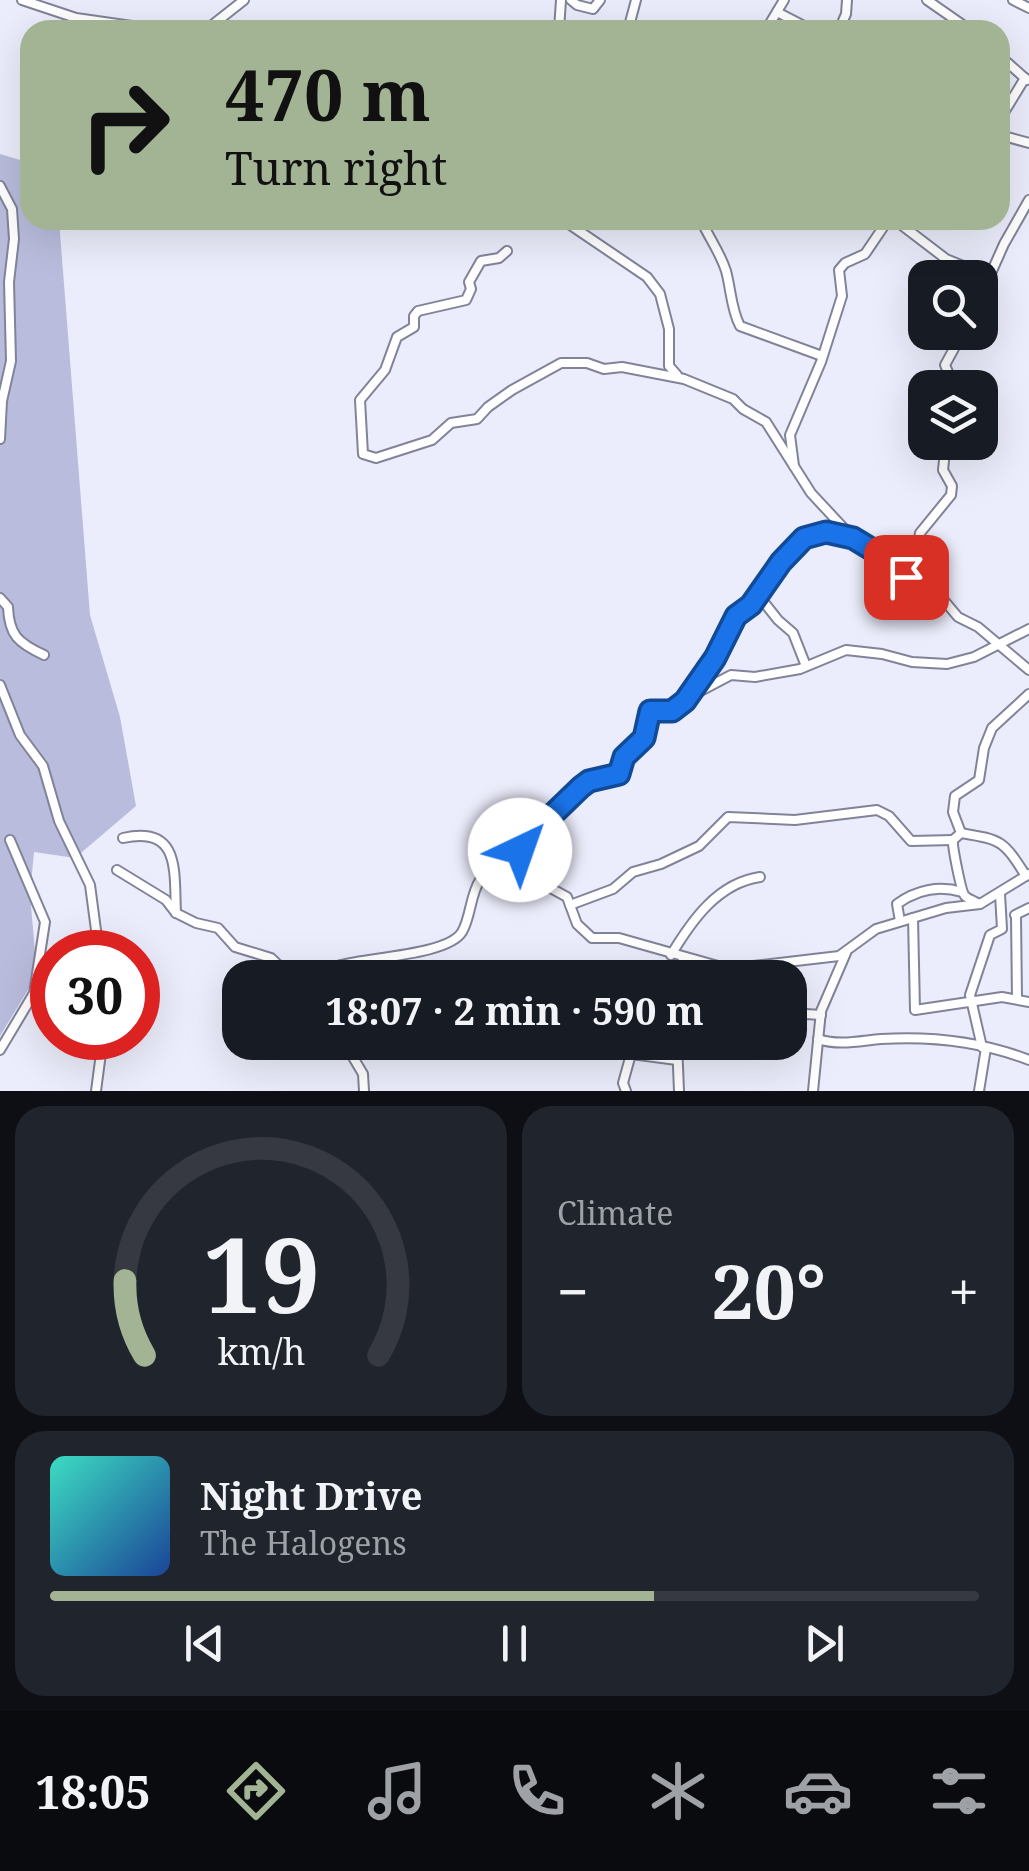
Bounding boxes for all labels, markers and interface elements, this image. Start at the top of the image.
text: 470 m [225,46,431,142]
icon: right [60,60,190,190]
text: Turn right [225,137,447,198]
map controls [908,260,998,460]
button: search [908,260,998,350]
button: layers [908,370,998,460]
pin [864,535,949,620]
icon: arrive [879,550,934,605]
position arrow [468,798,572,902]
speed limit sign: 30 [30,930,160,1060]
text: 18:07 · 2 min · 590 m [325,984,704,1036]
text: Climate [557,1191,673,1234]
text: 19 [202,1202,320,1343]
text: 20° [711,1239,826,1341]
text: − [557,1253,589,1328]
text: + [948,1253,979,1328]
text: km/h [217,1327,305,1375]
text: Night Drive [200,1469,422,1521]
text: The Halogens [200,1521,407,1564]
icon: previous [177,1616,232,1671]
icon: pause [487,1616,542,1671]
icon: next [797,1616,852,1671]
icon: directions [221,1756,291,1826]
icon: music [362,1756,432,1826]
icon: phone [502,1756,572,1826]
icon: climate [643,1756,713,1826]
icon: car [783,1756,853,1826]
icon: filters [924,1756,994,1826]
text: 18:05 [35,1761,151,1822]

